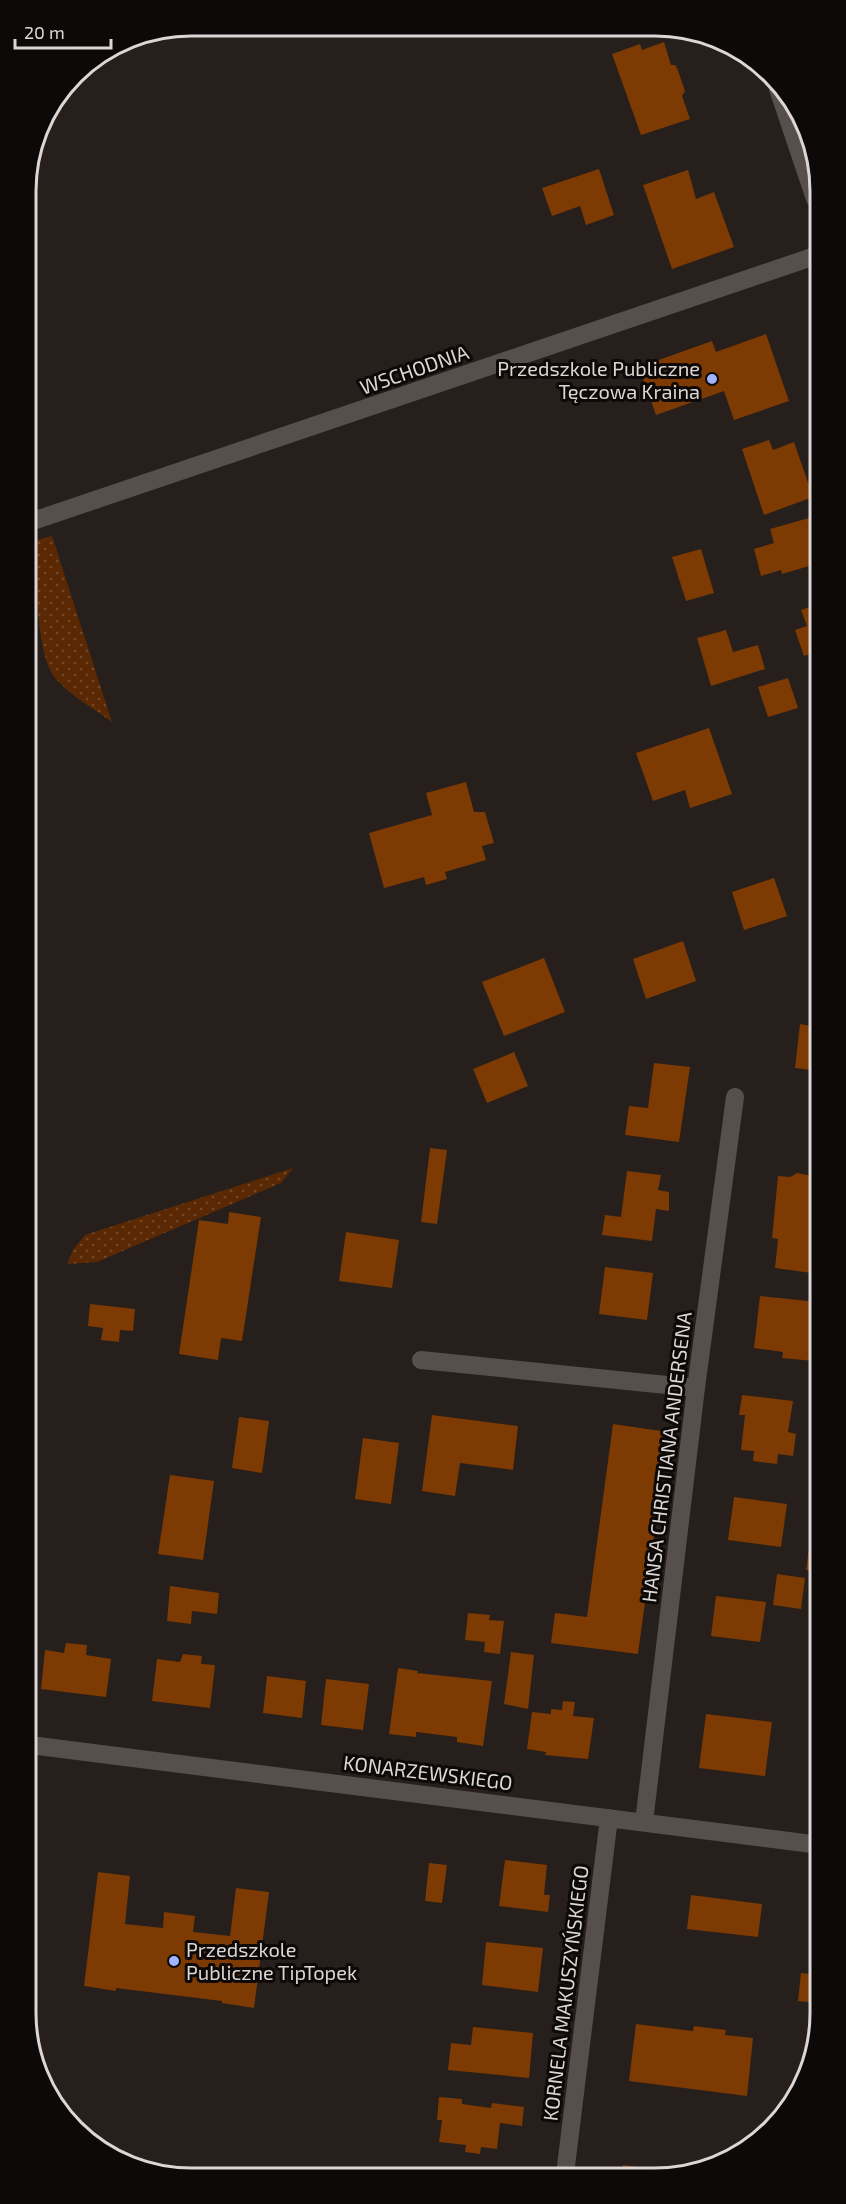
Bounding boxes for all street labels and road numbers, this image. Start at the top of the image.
street label: WSCHODNIA [356,339,472,399]
street label: HANSA CHRISTIANA ANDERSENA [636,1310,696,1604]
street label: KONARZEWSKIEGO [342,1750,514,1794]
street label: KORNELA MAKUSZYŃSKIEGO [537,1864,593,2122]

